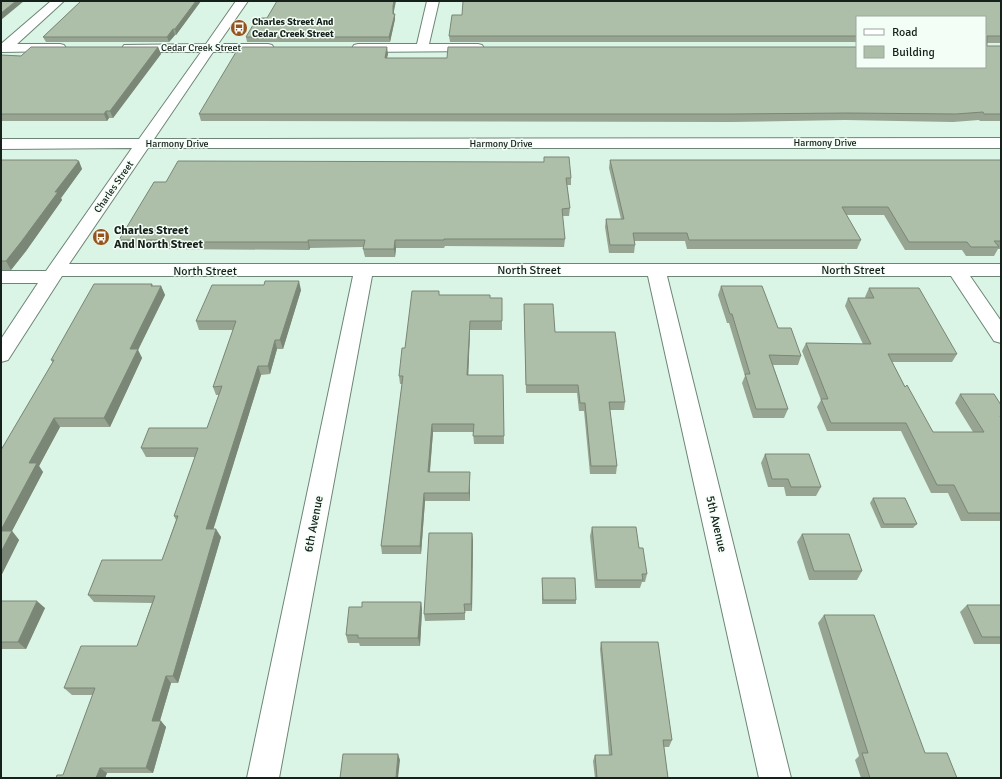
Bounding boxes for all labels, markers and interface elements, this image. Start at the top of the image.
place label: Charles Street And Cedar Creek Street [252,16,334,40]
legend [856,16,986,68]
bus stop icon: Charles Street And Cedar Creek Street [229,18,249,38]
text: Road [892,25,918,40]
street label: Cedar Creek Street [161,42,242,54]
text: Building [892,45,935,60]
street label: Harmony Drive [793,137,857,149]
street label: Harmony Drive [145,138,209,150]
street label: Harmony Drive [469,138,533,150]
street label: Charles Street [92,158,137,215]
place label: Charles Street And North Street [114,223,203,252]
bus stop icon: Charles Street And North Street [91,227,111,247]
street label: North Street [497,263,561,278]
street label: North Street [821,263,885,278]
street label: North Street [173,264,237,279]
street label: 6th Avenue [301,494,327,554]
street label: 5th Avenue [702,494,730,554]

